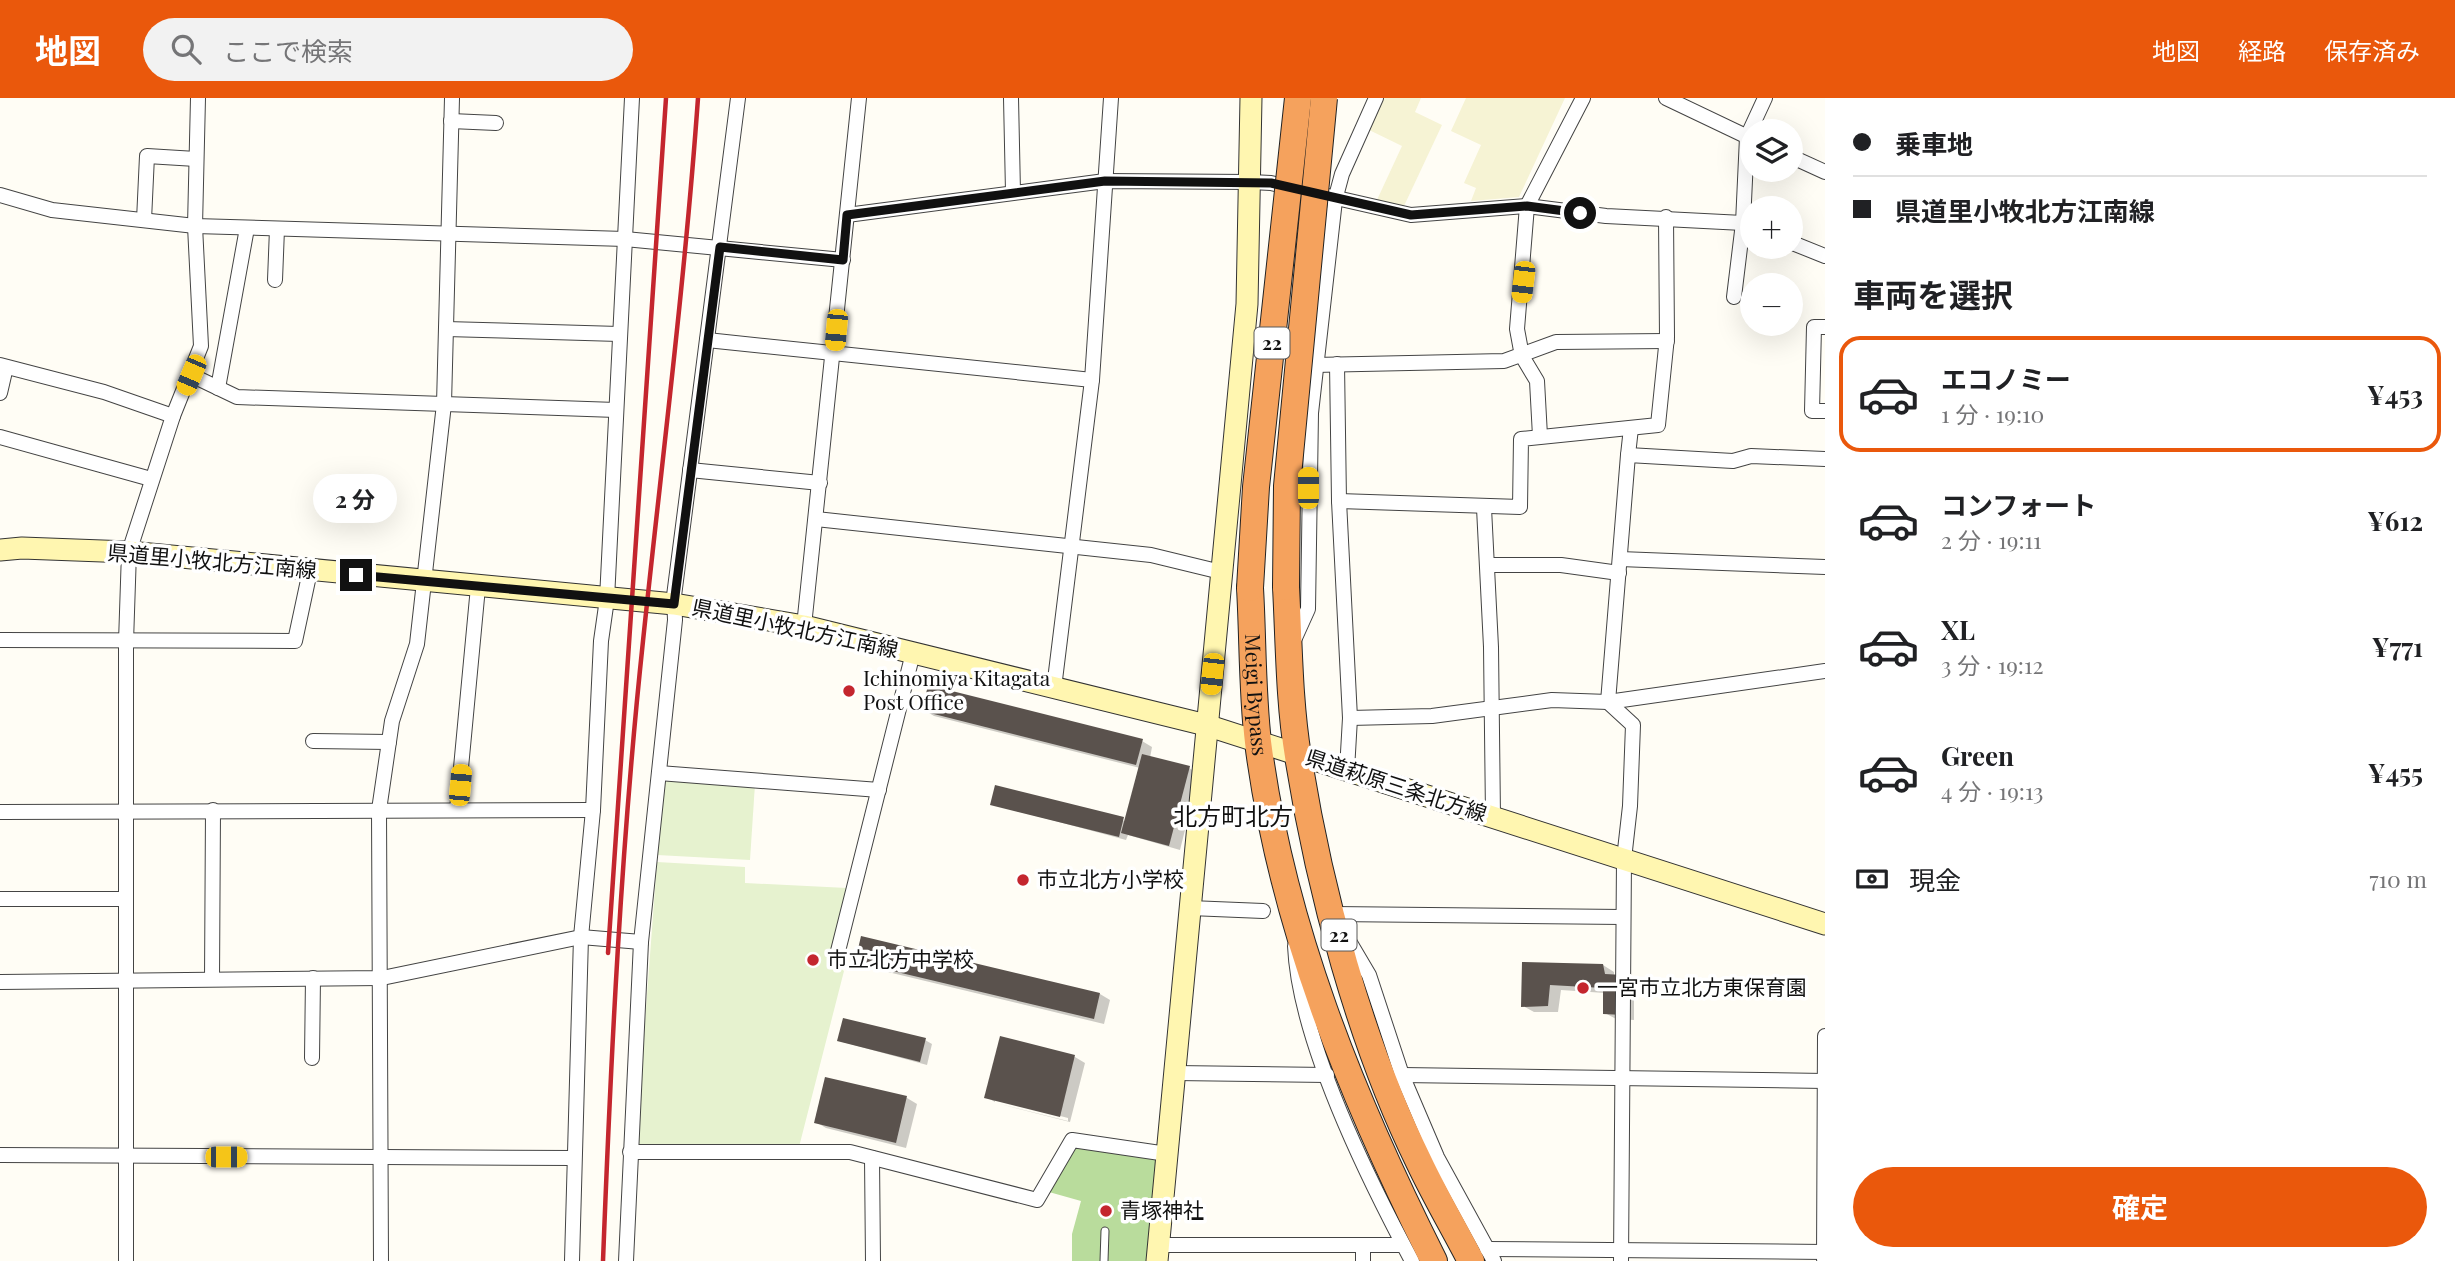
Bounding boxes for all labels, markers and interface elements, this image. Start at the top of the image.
search box [143,18,633,81]
text: 地図 [35,27,101,71]
icon: search [167,30,205,68]
text: ここで検索 [223,33,353,68]
text: 地図 [2152,34,2200,66]
text: 経路 [2238,34,2286,66]
text: 保存済み [2324,34,2420,66]
map controls [1740,119,1803,336]
button: layers [1740,119,1803,182]
text: 乗車地 [1895,126,1973,161]
text: 県道里小牧北方江南線 [1895,193,2155,228]
button: + [1740,196,1803,259]
route start [1564,197,1596,229]
car [1511,260,1536,304]
text: 車両を選択 [1853,272,2013,315]
button: − [1740,273,1803,336]
car [824,308,849,352]
road number: 22 [1254,328,1290,358]
car [174,352,209,398]
text: エコノミー [1941,361,2071,396]
icon: car [1857,363,1920,426]
text: ¥453 [2367,377,2423,412]
text: 1 分 · 19:10 [1941,398,2044,429]
car [1298,467,1319,509]
callout: 2 分 [314,474,398,522]
text: 2 分 [335,483,375,514]
text: コンフォート [1941,487,2096,522]
icon: car [1857,489,1920,552]
text: ¥612 [2367,503,2423,538]
text: 2 分 · 19:11 [1941,524,2042,555]
street label: 県道里小牧北方江南線 [106,537,318,583]
route end [340,559,372,591]
street label: 県道里小牧北方江南線 [690,592,901,663]
text: XL [1941,612,1975,647]
icon: car [1857,615,1920,678]
text: ¥771 [2372,629,2423,664]
street label: Meigi Bypass [1240,633,1276,757]
text: 3 分 · 19:12 [1941,649,2044,680]
car [1200,652,1225,696]
place label: Ichinomiya Kitagata Post Office [863,663,1051,715]
marker: Ichinomiya Kitagata Post Office [841,683,857,699]
text: Green [1941,738,2014,773]
icon: car [1857,741,1920,804]
street label: 県道萩原三条北方線 [1302,742,1491,827]
text: ¥455 [2368,755,2423,790]
car [448,763,473,807]
text: 4 分 · 19:13 [1941,775,2043,806]
district label: 北方町北方 [1173,799,1293,831]
icon: cash [1853,860,1891,898]
text: 現金 [1909,862,1961,897]
text: 710 m [2369,863,2427,894]
place label: 市立北方小学校 [1037,864,1184,892]
marker: 市立北方小学校 [1015,872,1031,888]
road number: 22 [1322,920,1356,950]
place label: 市立北方中学校 [827,944,974,972]
marker: 市立北方中学校 [805,952,821,968]
place label: 一宮市立北方東保育園 [1597,972,1807,1000]
marker: 一宮市立北方東保育園 [1575,980,1591,996]
car [206,1147,248,1168]
button: 確定 [1853,1167,2427,1247]
place label: 青塚神社 [1120,1195,1204,1223]
marker: 青塚神社 [1098,1203,1114,1219]

